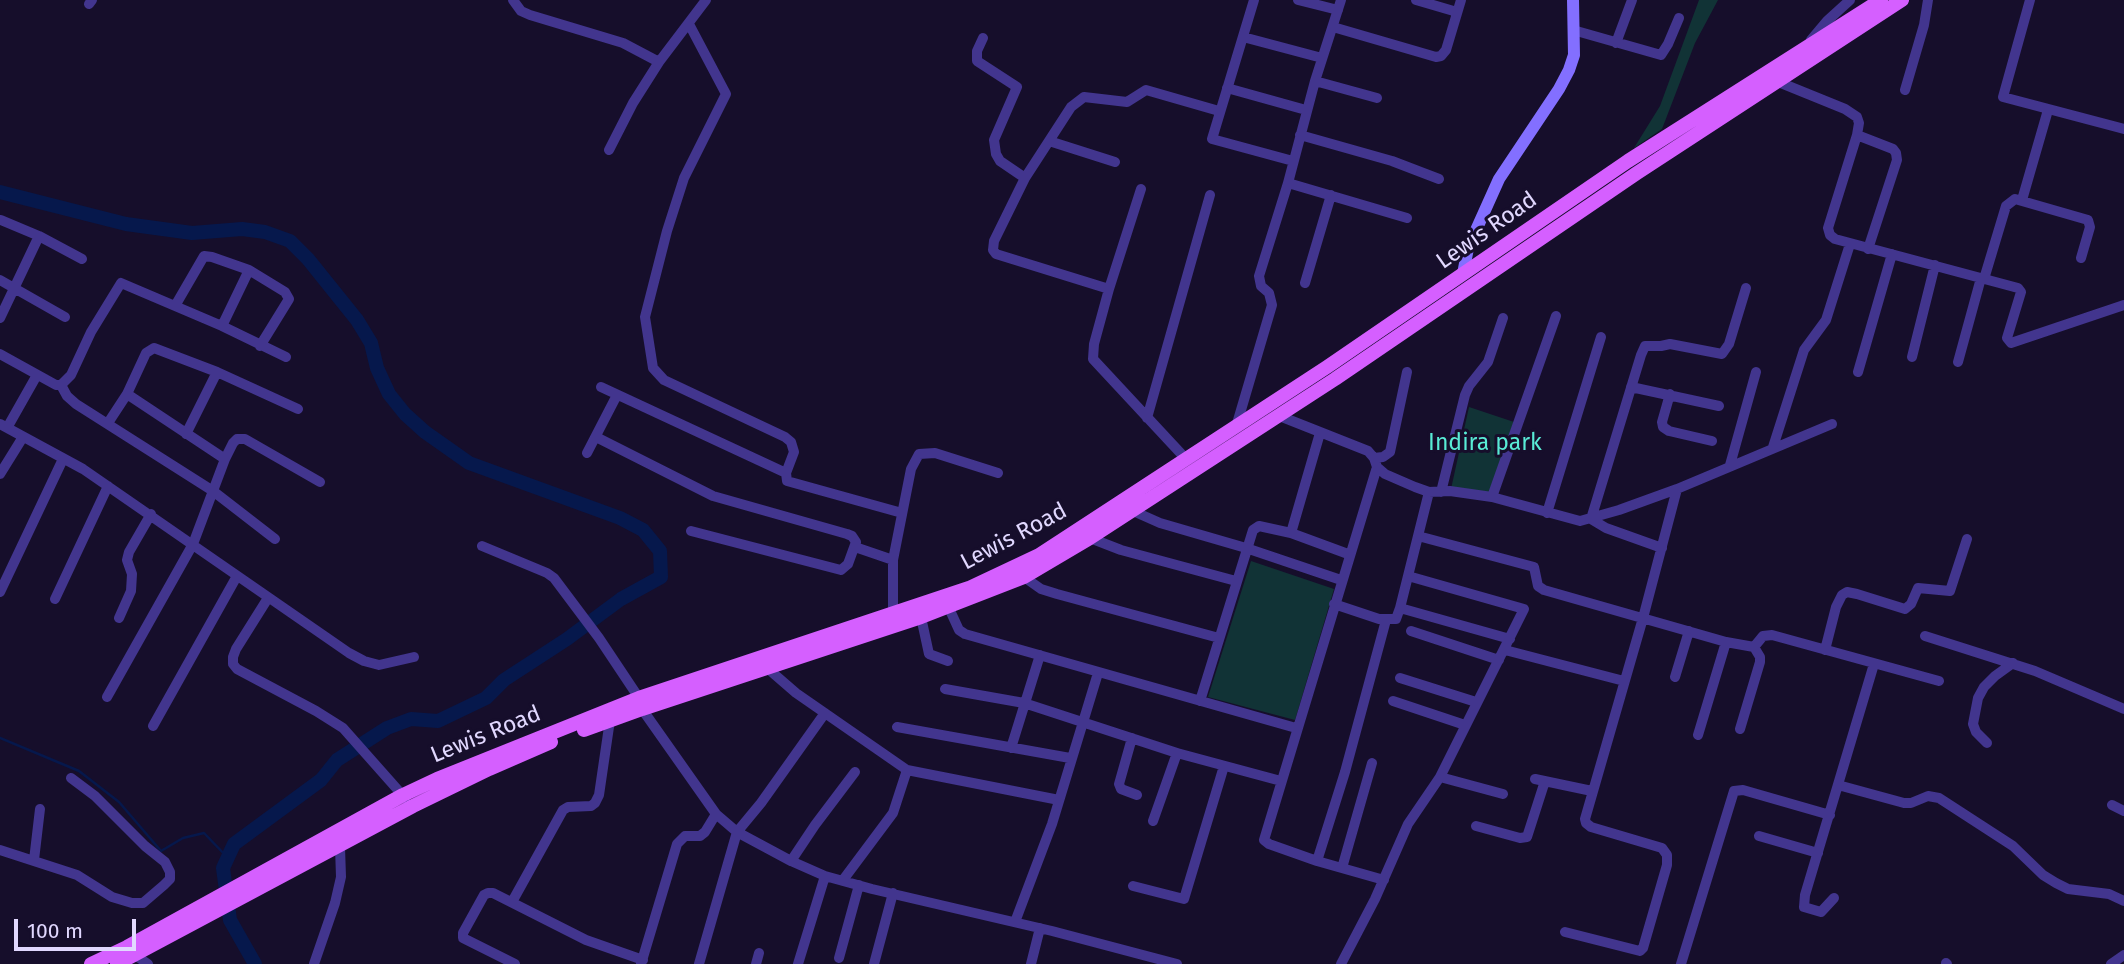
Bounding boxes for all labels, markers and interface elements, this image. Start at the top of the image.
street label: Lewis Road [1431,186,1543,276]
park label: Indira park [1428,430,1542,458]
street label: Lewis Road [956,498,1072,576]
street label: Lewis Road [427,700,545,770]
scale bar [18,904,140,948]
text: 100 m [27,918,83,944]

